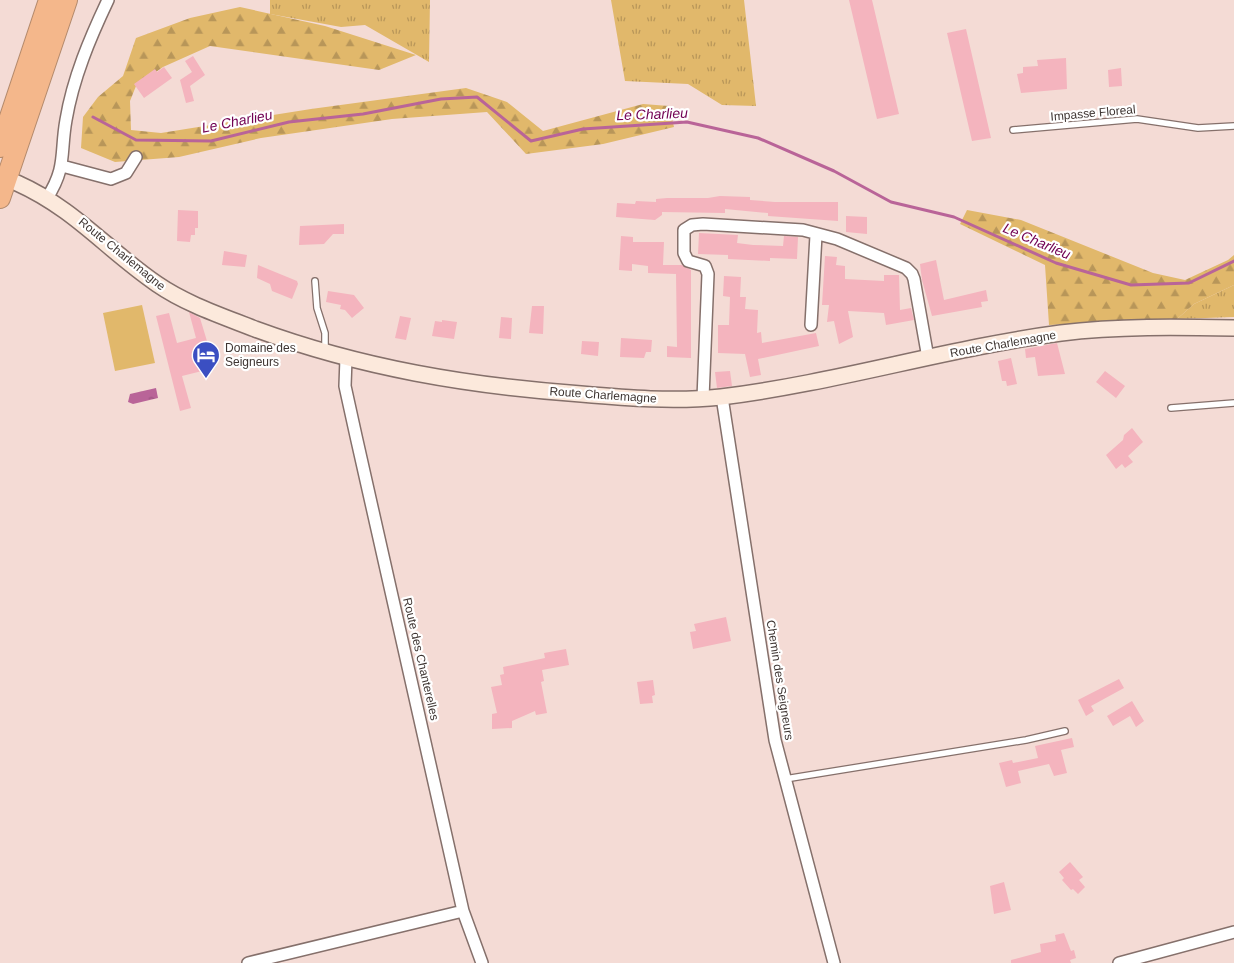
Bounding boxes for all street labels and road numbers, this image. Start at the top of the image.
street label: Impasse Floreal [1050,102,1136,124]
street label: Route Charlemagne [76,215,168,293]
street label: Route Charlemagne [949,328,1057,360]
street label: Route Charlemagne [549,384,657,406]
street label: Route des Chanterelles [400,596,442,722]
street label: Chemin des Seigneurs [764,619,796,741]

